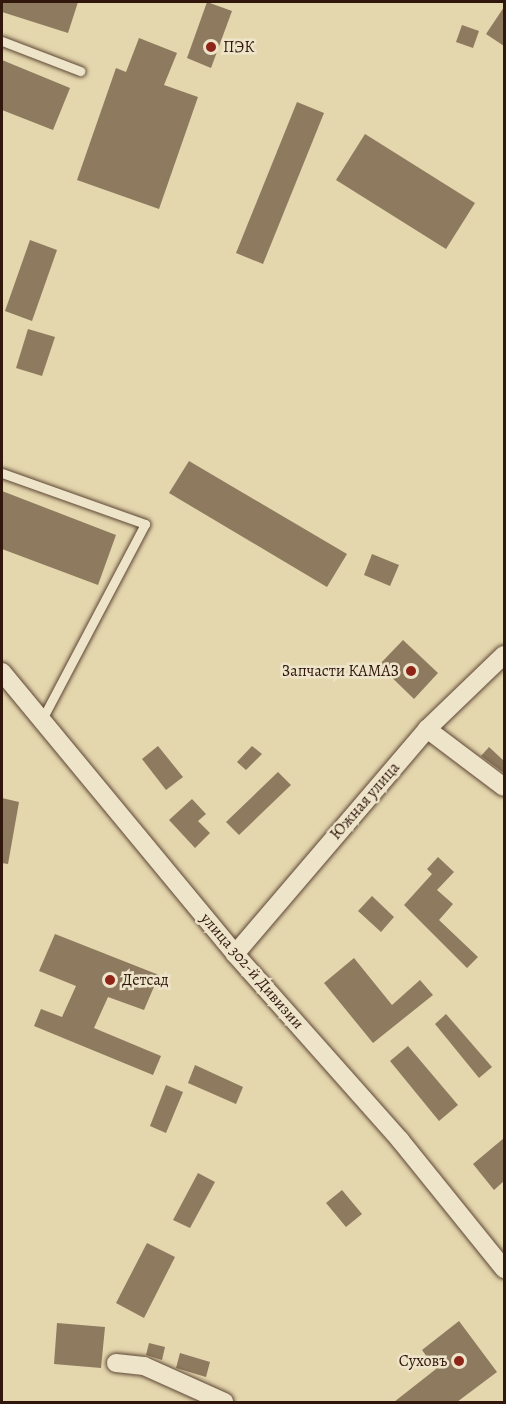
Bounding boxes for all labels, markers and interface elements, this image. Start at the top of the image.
place label: ПЭК [223,37,254,57]
marker: ПЭК [204,40,218,54]
place label: Запчасти КАМАЗ [282,661,399,681]
marker: Запчасти КАМАЗ [404,664,418,678]
street label: Южная улица [326,758,404,844]
street label: улица 302-й Дивизии [196,909,308,1033]
place label: Детсад [122,970,169,990]
marker: Детсад [103,973,117,987]
place label: Суховъ [399,1351,447,1371]
marker: Суховъ [452,1354,466,1368]

